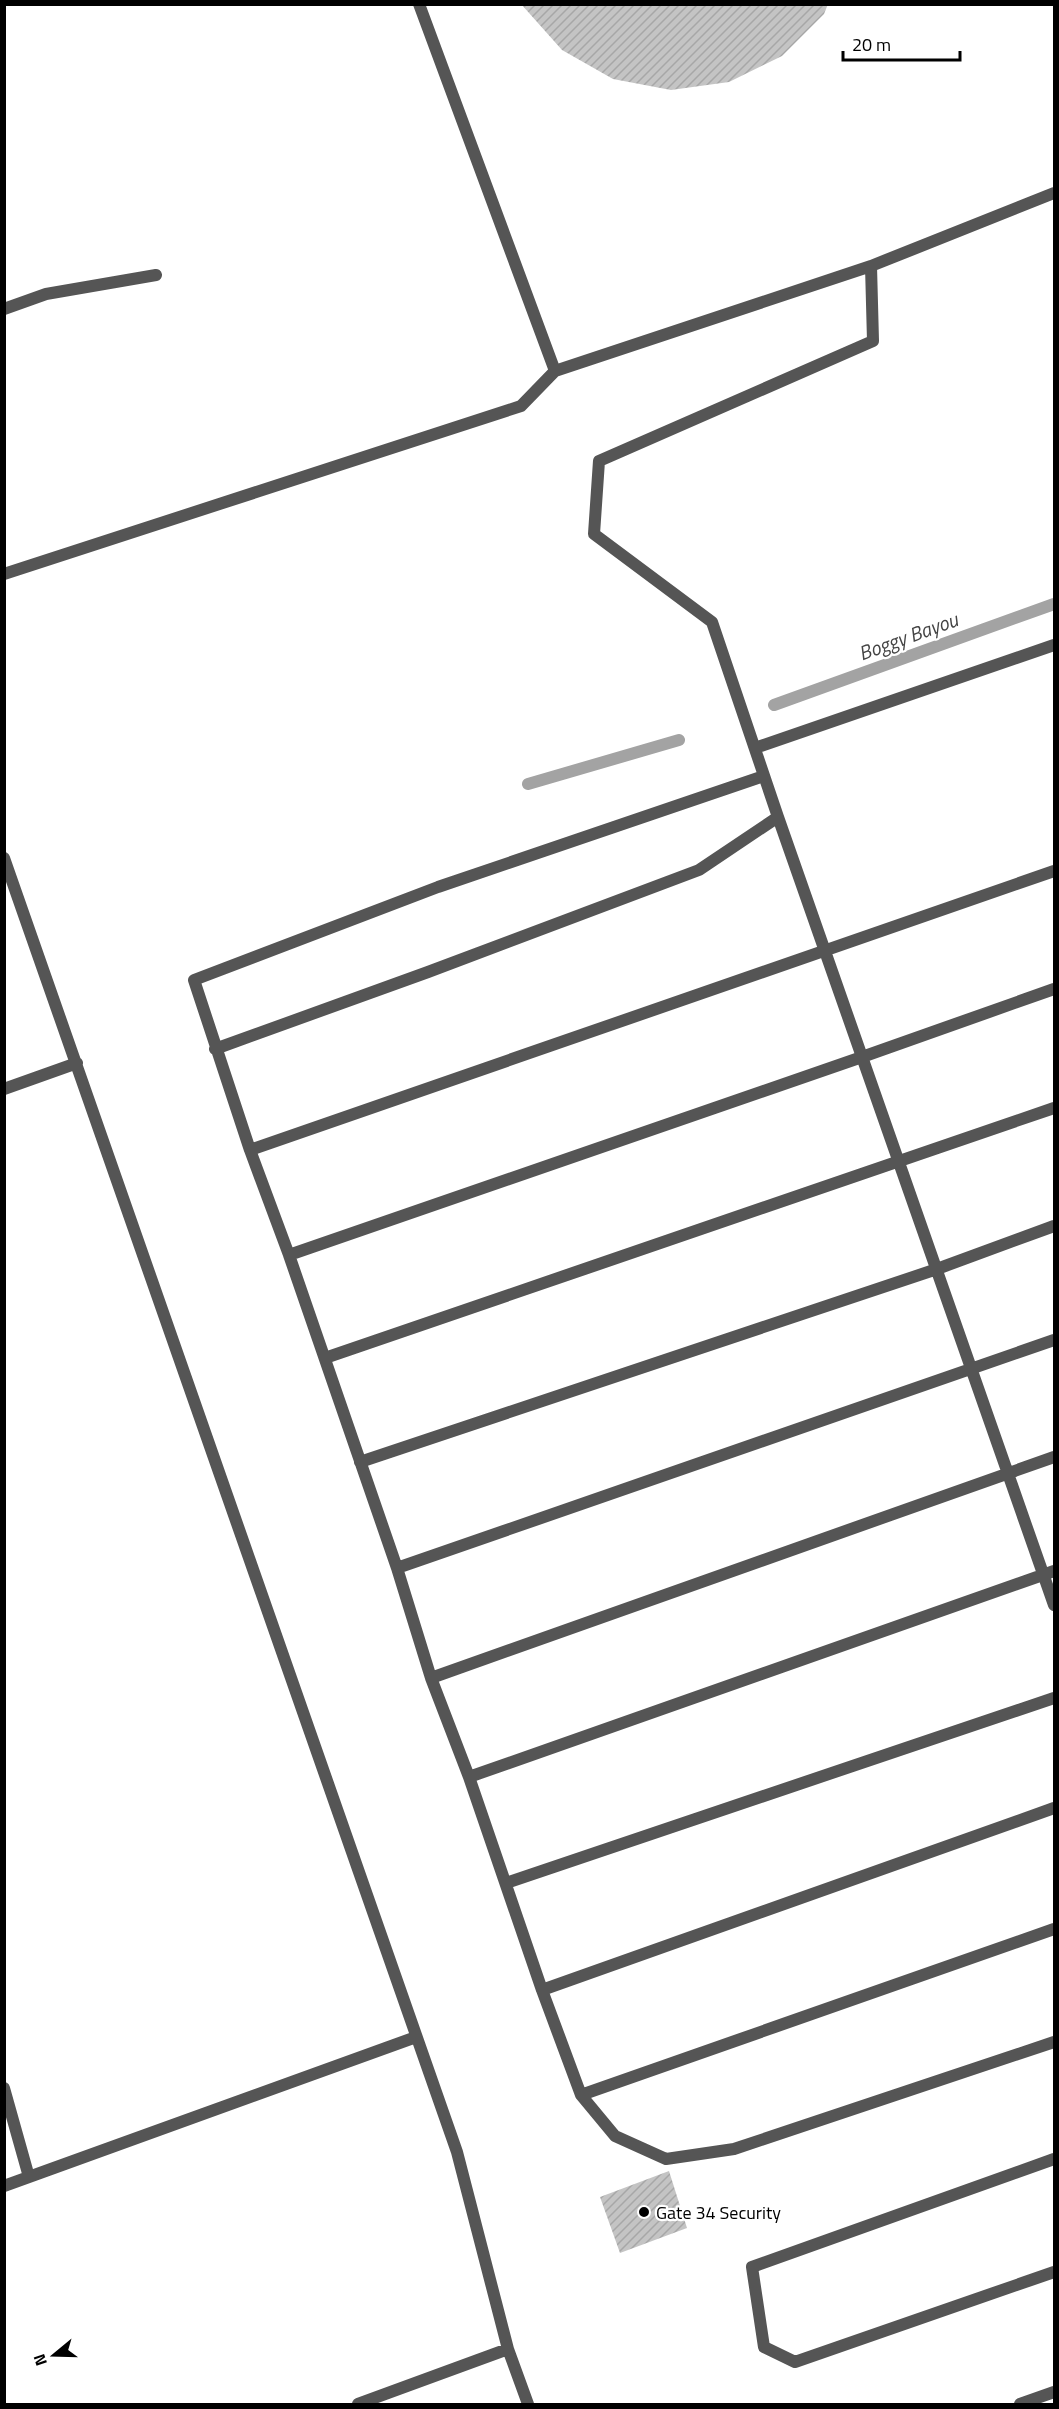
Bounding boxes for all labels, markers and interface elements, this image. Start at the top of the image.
scale bar [843,24,960,62]
text: 20 m [852,31,891,58]
water label: Boggy Bayou [854,603,963,668]
place label: Gate 34 Security [656,2199,781,2226]
marker: Gate 34 Security [637,2205,651,2219]
north arrow [24,2325,84,2385]
text: N [27,2351,53,2369]

